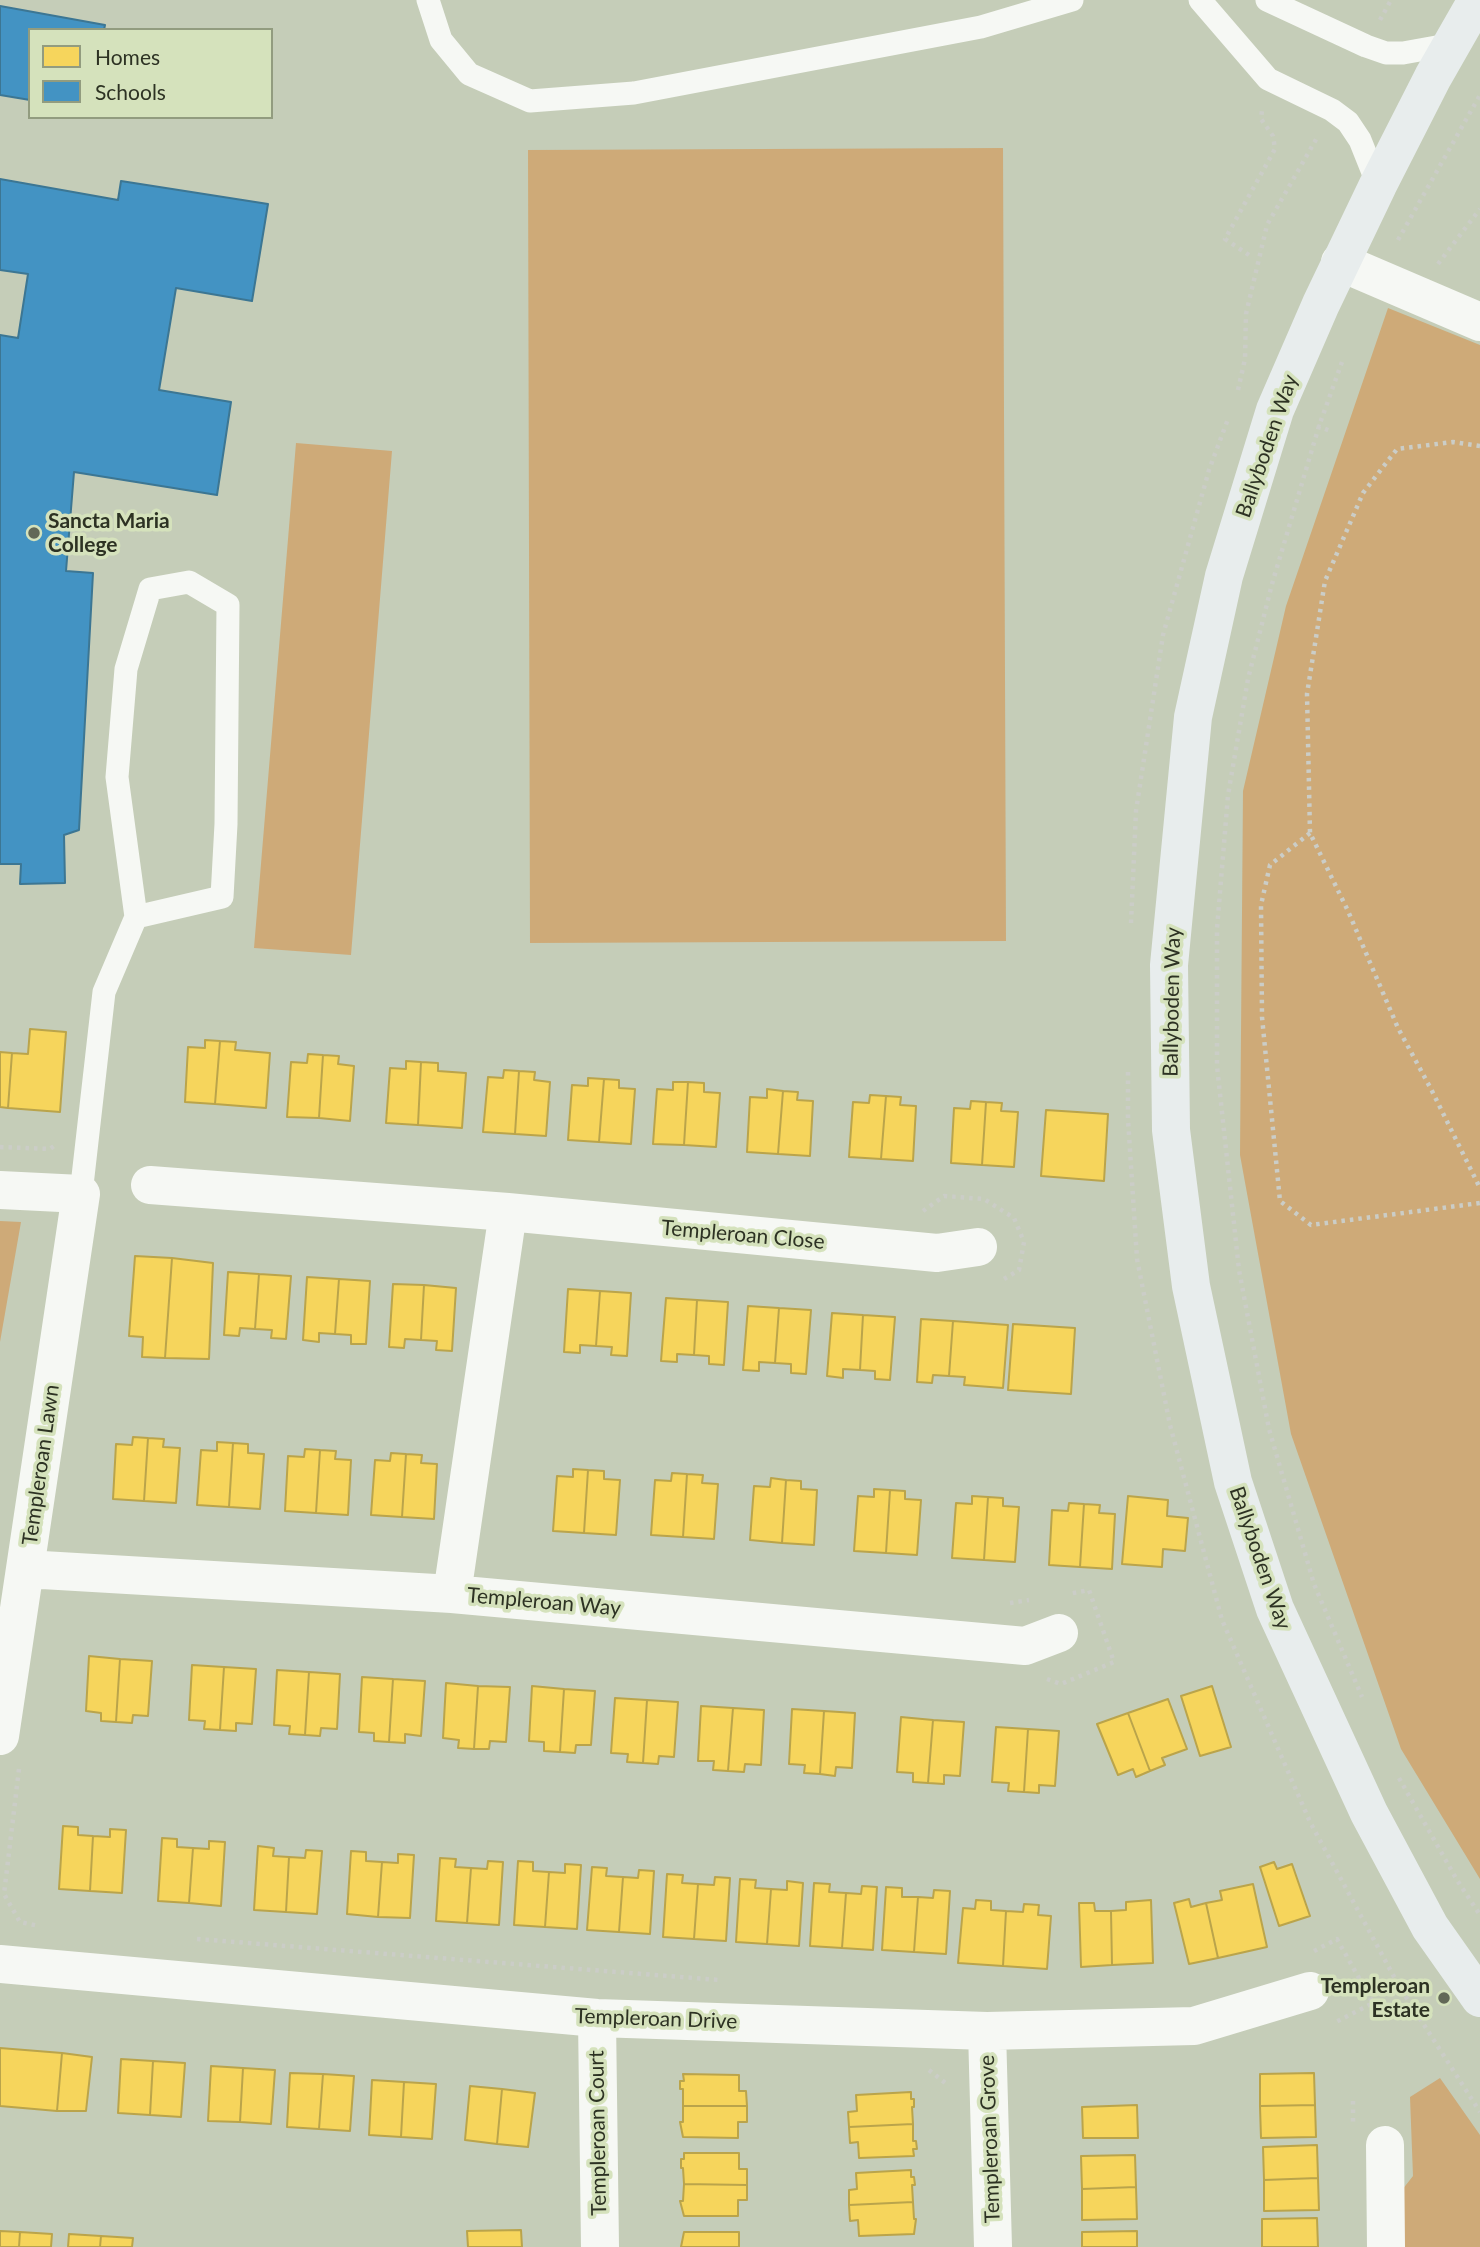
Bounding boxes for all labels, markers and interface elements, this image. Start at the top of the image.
legend [28,28,273,119]
text: Homes [95,44,160,69]
text: Schools [95,79,166,104]
street label: Ballyboden Way [1231,371,1303,521]
place label: Sancta Maria College [48,508,170,558]
marker: Sancta Maria College [26,525,42,541]
street label: Ballyboden Way [1158,927,1186,1077]
street label: Templeroan Close [660,1215,826,1255]
street label: Templeroan Lawn [17,1383,65,1547]
street label: Ballyboden Way [1224,1483,1296,1633]
street label: Templeroan Way [466,1583,622,1621]
place label: Templeroan Estate [1321,1973,1430,2023]
marker: Templeroan Estate [1436,1990,1452,2006]
street label: Templeroan Drive [574,2004,738,2034]
street label: Templeroan Court [584,2050,612,2216]
street label: Templeroan Grove [974,2054,1006,2224]

